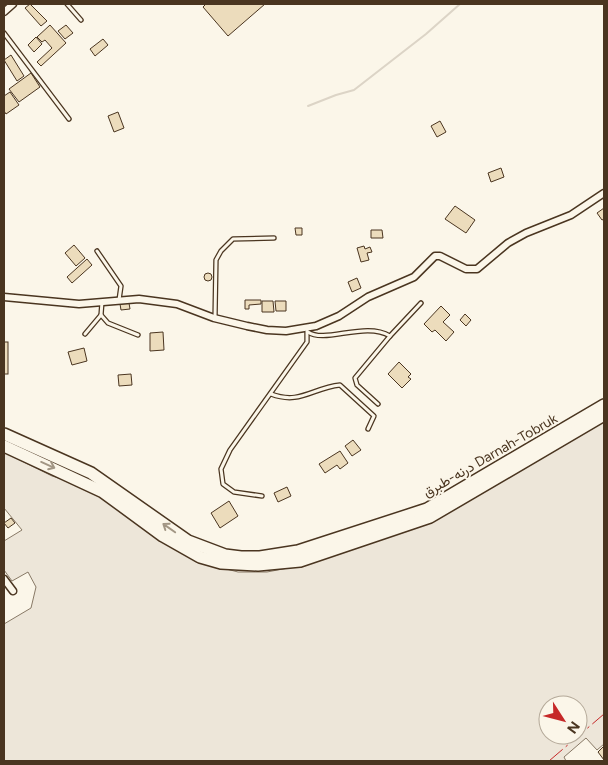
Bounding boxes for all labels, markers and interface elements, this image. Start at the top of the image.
street label: درنه-طبرق Darnah-Tobruk [420,410,561,501]
one-way arrow [40,461,55,471]
one-way arrow [162,523,176,533]
north arrow [538,695,588,745]
text: N [563,718,583,737]

